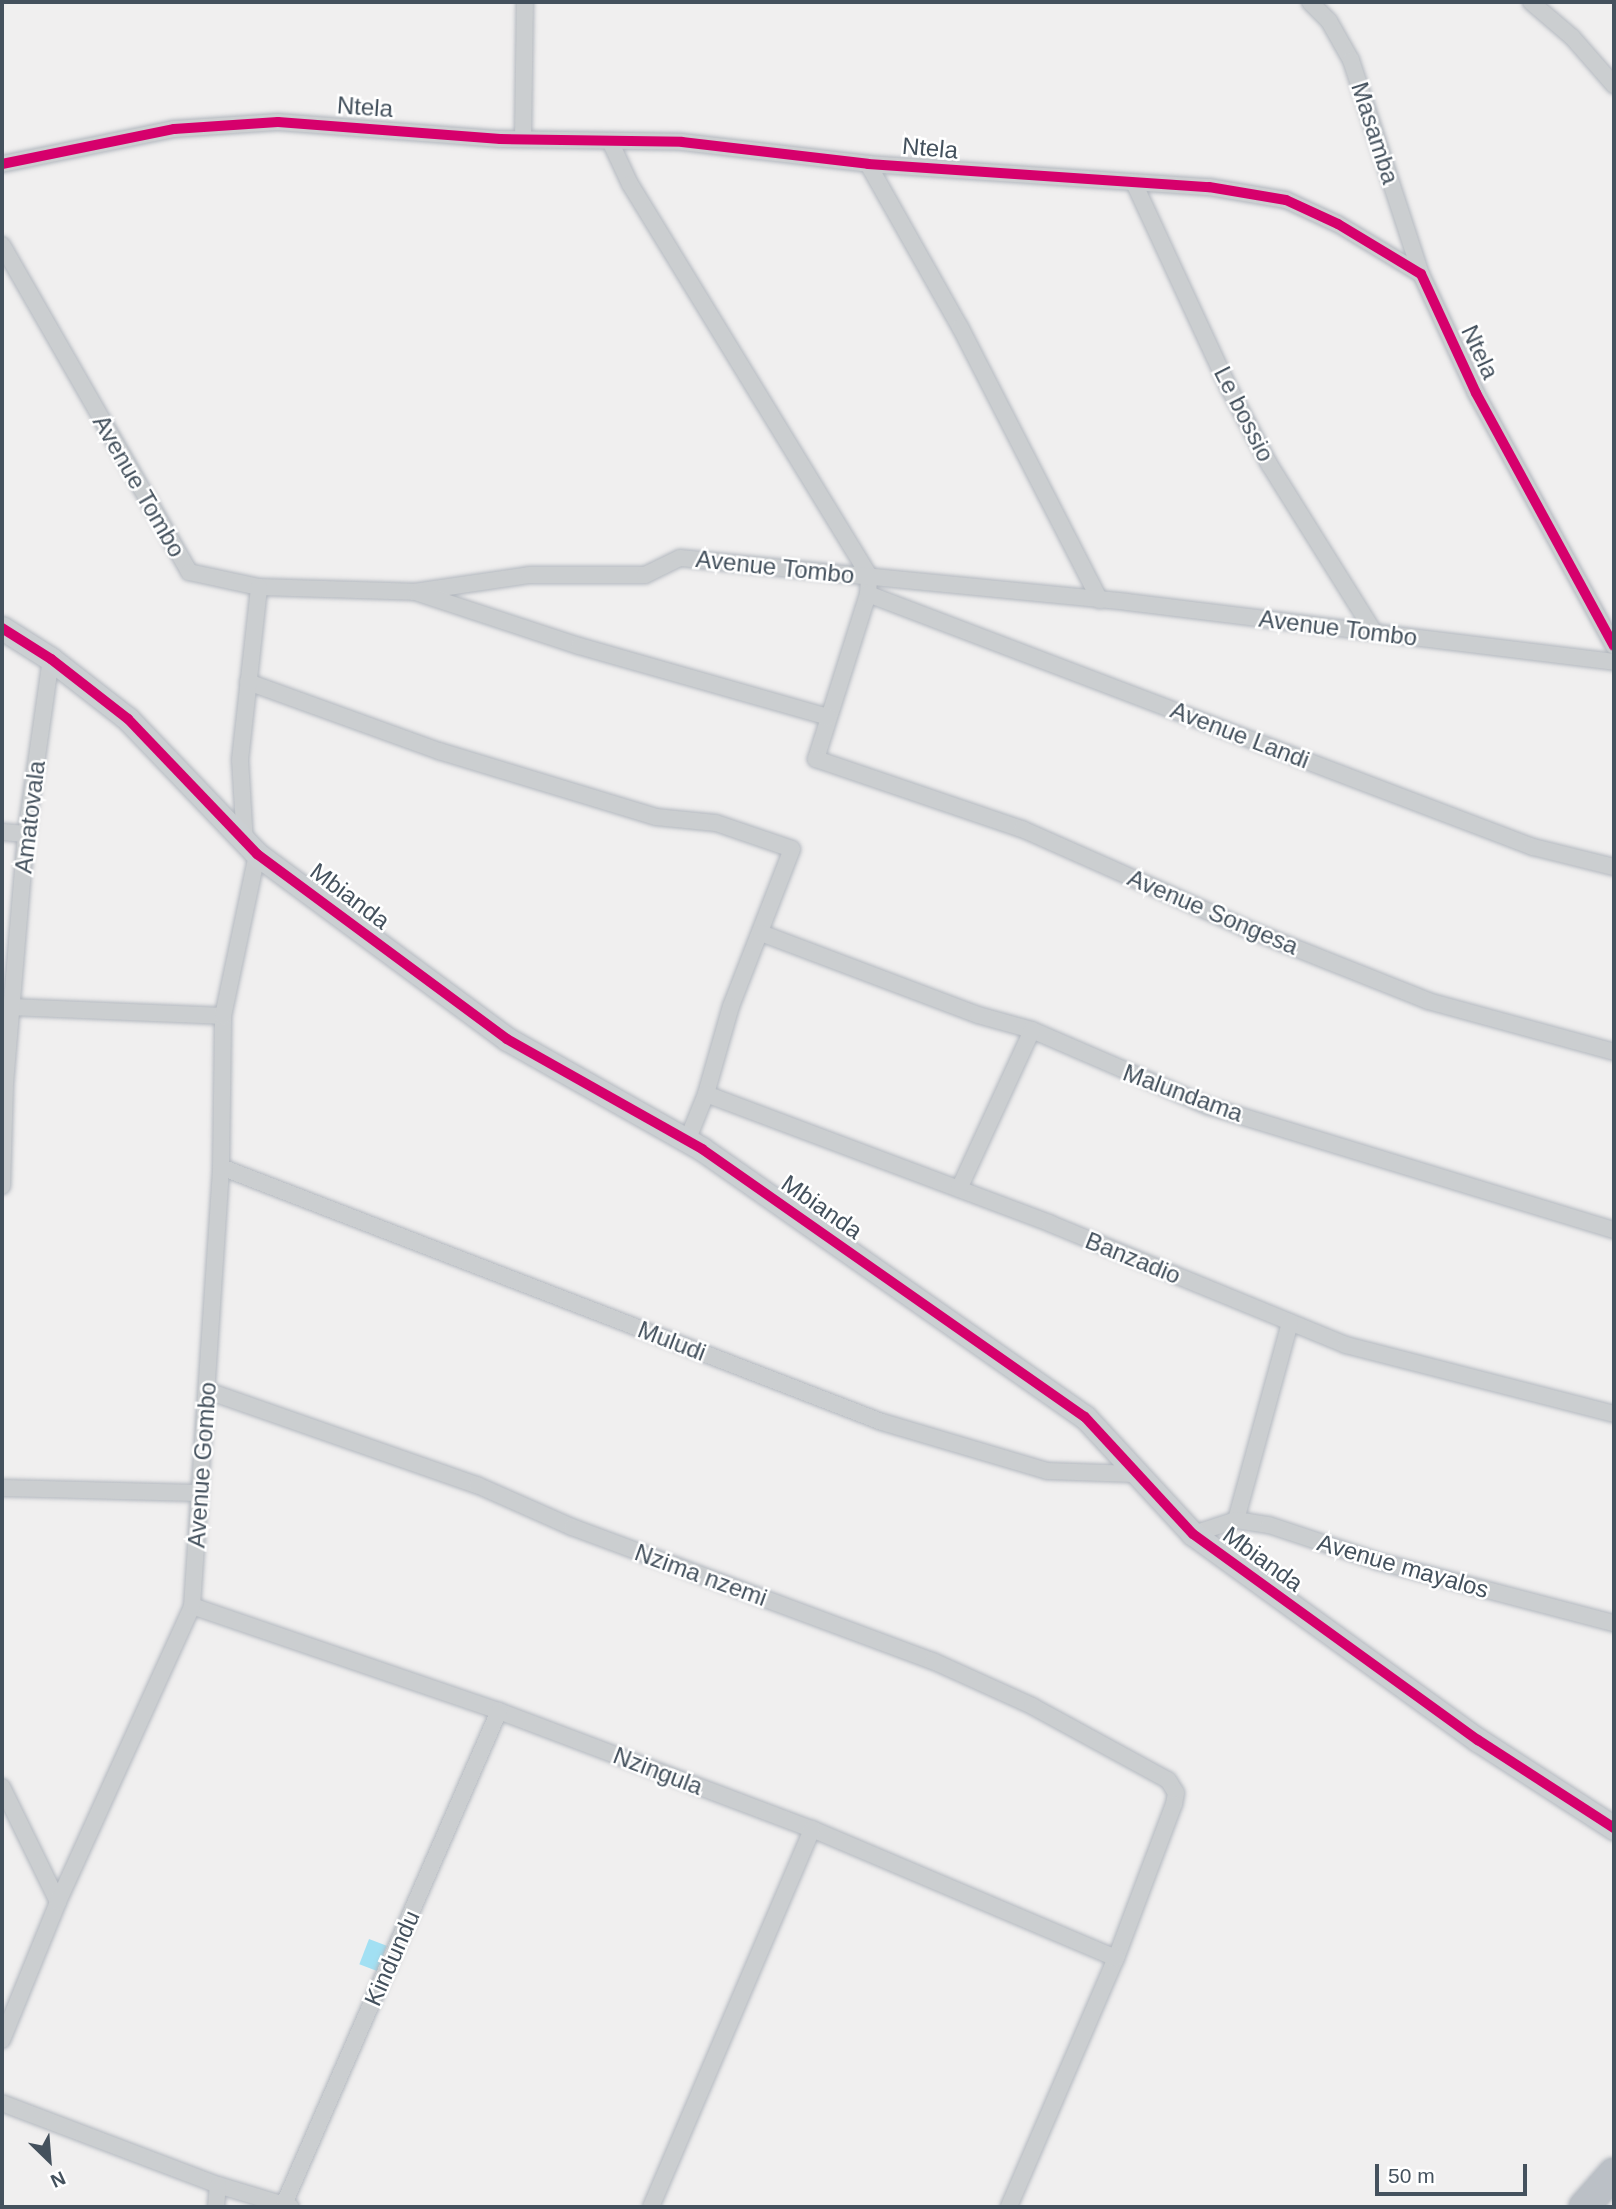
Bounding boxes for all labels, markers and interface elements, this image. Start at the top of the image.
street label: Masamba [1345,78,1405,188]
street label: Ntela [336,91,394,123]
street label: Ntela [901,131,959,165]
street label: Ntela [1455,321,1505,383]
street label: Le bossio [1208,362,1280,466]
street label: Avenue Tombo [87,410,191,562]
street label: Avenue Tombo [694,544,856,590]
street label: Avenue Tombo [1257,604,1419,652]
street label: Avenue Landi [1167,695,1313,775]
street label: Amatovala [9,759,51,875]
street label: Mbianda [305,857,395,935]
street label: Avenue Songesa [1123,863,1303,961]
street label: Malundama [1119,1058,1247,1128]
street label: Mbianda [776,1169,868,1245]
street label: Banzadio [1081,1226,1185,1290]
street label: Muludi [634,1315,710,1367]
street label: Avenue Gombo [182,1381,222,1549]
street label: Mbianda [1217,1520,1309,1598]
street label: Avenue mayalos [1314,1528,1492,1604]
street label: Nzima nzemi [631,1538,771,1612]
street label: Nzingula [609,1741,707,1801]
street label: Kindundu [358,1906,426,2010]
north arrow [14,2125,84,2195]
scale bar [1378,2150,1530,2194]
text: 50 m [1388,2164,1435,2187]
text: N [47,2167,69,2192]

